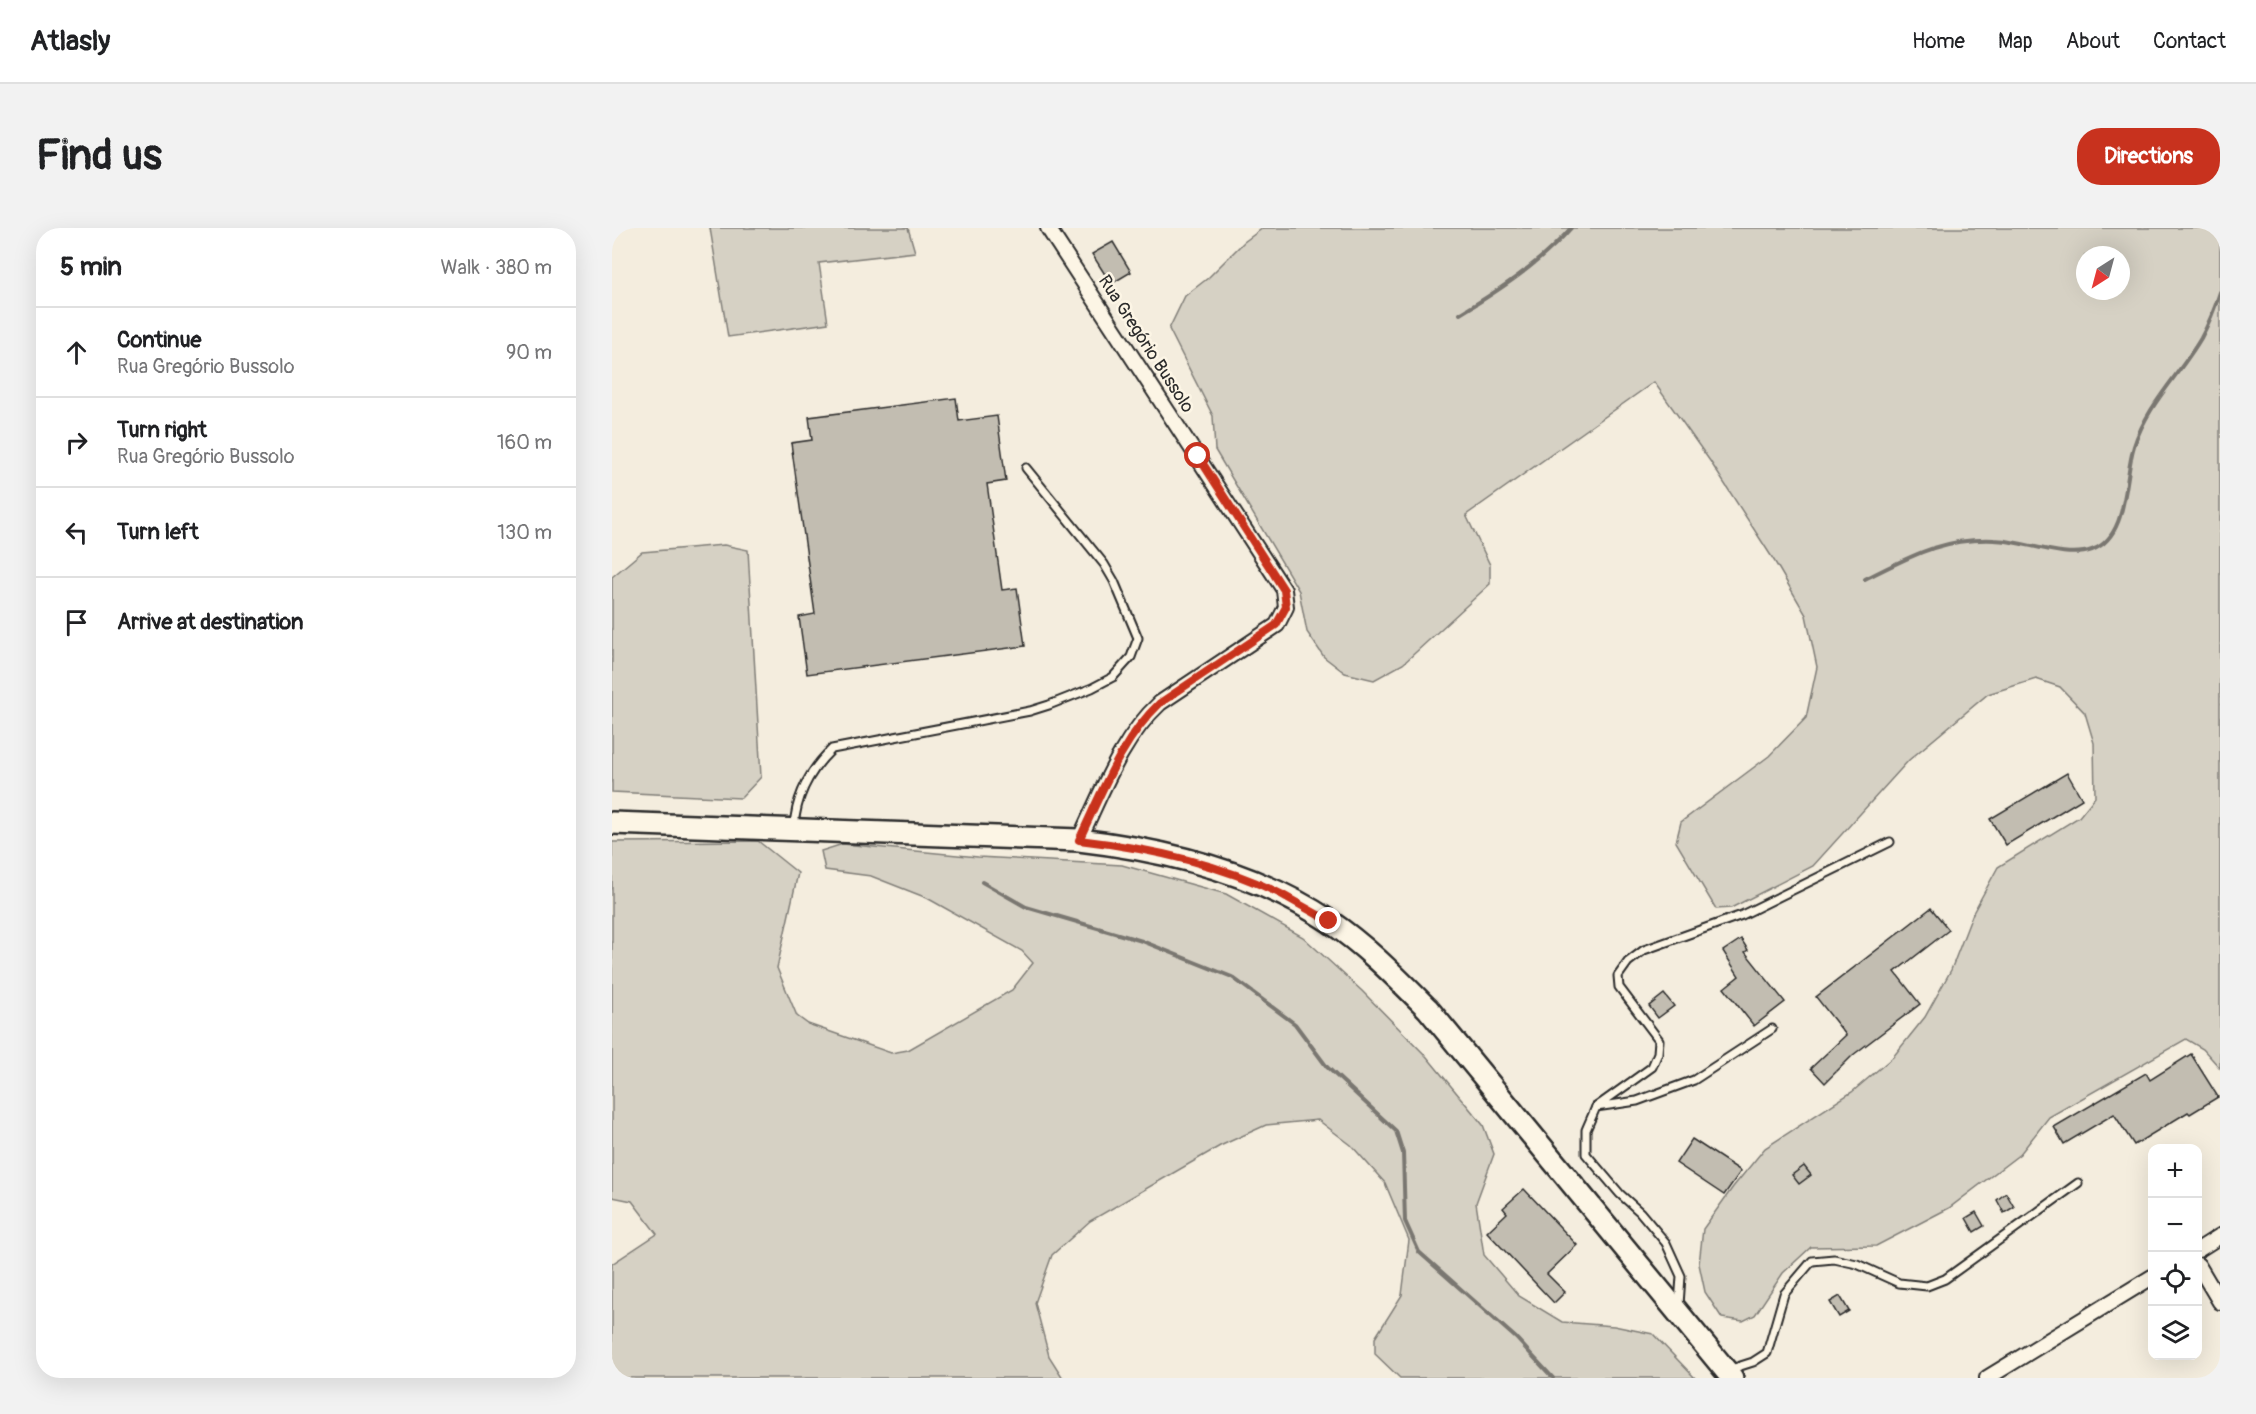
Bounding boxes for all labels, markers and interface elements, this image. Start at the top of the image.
text: Atlasly [30,24,110,59]
text: Home [1912,28,1965,55]
text: Map [1998,28,2033,55]
text: About [2066,28,2120,55]
text: Contact [2153,28,2226,55]
button: Directions [2077,128,2220,185]
text: Find us [36,130,162,182]
north arrow [2076,246,2130,300]
text: 5 min [60,251,122,283]
text: Walk · 380 m [440,255,552,280]
street label: Rua Gregório Bussolo [1093,271,1199,417]
text: Continue [117,326,201,354]
icon: ahead [60,336,93,369]
text: 90 m [506,340,552,365]
text: Rua Gregório Bussolo [117,354,294,379]
text: Turn right [117,416,207,444]
icon: right [60,426,93,459]
text: 160 m [497,430,552,455]
route start [1184,442,1210,468]
text: Rua Gregório Bussolo [117,444,294,469]
icon: left [60,516,93,549]
text: Turn left [117,518,199,546]
text: 130 m [497,520,552,545]
icon: arrive [60,606,93,639]
text: Arrive at destination [117,608,303,636]
route end [1315,907,1341,933]
map controls [2148,1144,2202,1360]
button: + [2148,1144,2202,1198]
button: − [2148,1198,2202,1252]
button: locate [2148,1252,2202,1306]
button: layers [2148,1306,2202,1360]

